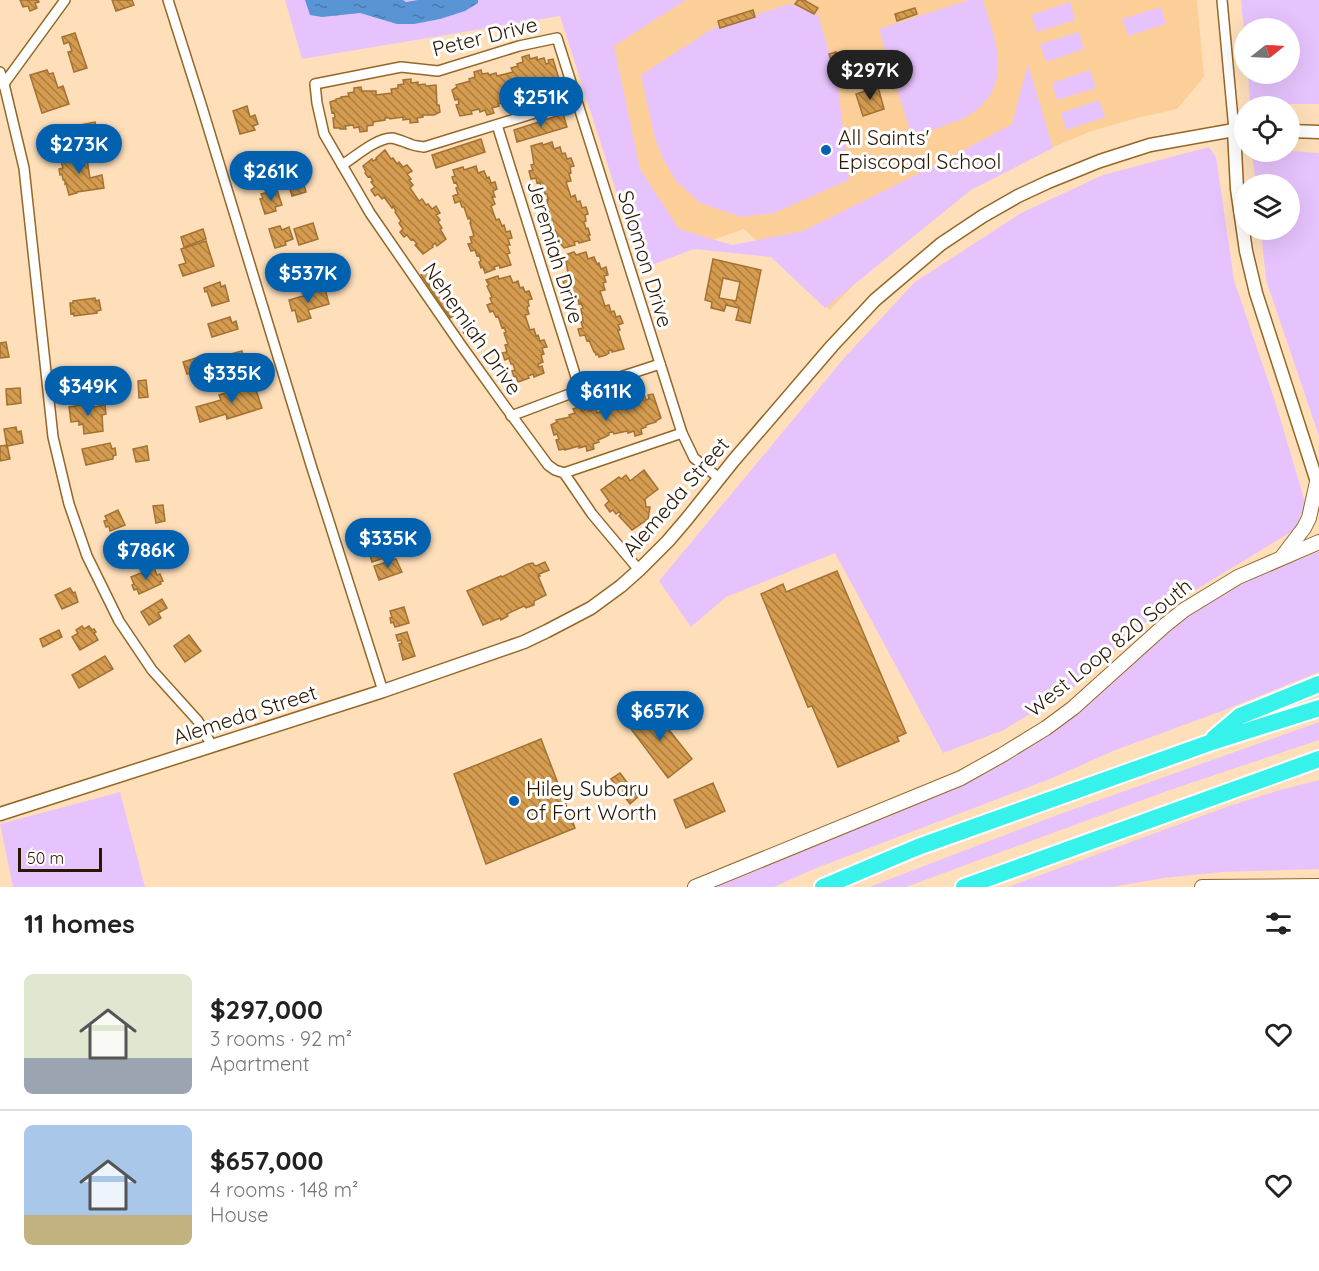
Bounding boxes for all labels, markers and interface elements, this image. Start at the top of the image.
street label: Peter Drive [429,10,540,62]
north arrow [1234,18,1300,84]
map controls [1234,18,1300,240]
pin: $297K [828,50,912,101]
text: $297K [841,57,899,82]
pin: $251K [499,77,583,128]
text: $251K [513,84,569,109]
button: locate [1234,96,1300,162]
pin: $273K [37,124,121,175]
place label: All Saints' Episcopal School [838,124,1001,174]
text: $273K [50,131,108,156]
marker: All Saints' Episcopal School [819,143,833,157]
pin: $261K [229,151,313,202]
text: $261K [244,158,298,183]
button: layers [1234,174,1300,240]
street label: Jeremiah Drive [522,177,590,326]
street label: Solomon Drive [613,187,679,330]
pin: $537K [266,253,350,304]
street label: Nehemiah Drive [418,257,528,400]
text: $537K [279,260,337,285]
pin: $335K [190,353,274,404]
text: $335K [203,360,261,385]
pin: $349K [46,366,130,417]
pin: $611K [564,371,648,422]
text: $349K [59,373,117,398]
text: $611K [580,378,632,403]
street label: Alemeda Street [616,431,734,561]
pin: $335K [346,518,430,569]
text: $335K [359,525,417,550]
pin: $786K [104,530,188,581]
text: $786K [117,537,175,562]
street label: West Loop 820 South [1020,572,1197,722]
street label: Alemeda Street [170,679,320,750]
pin: $657K [618,691,702,742]
text: $657K [631,698,689,723]
place label: Hiley Subaru of Fort Worth [526,775,657,825]
marker: Hiley Subaru of Fort Worth [507,794,521,808]
scale bar [18,845,102,872]
text: 50 m [27,848,64,868]
text: 11 homes [24,907,135,940]
icon: filters [1262,907,1295,940]
text: $297,000 [210,993,323,1026]
icon: home [72,998,144,1070]
icon: heart [1262,1018,1295,1051]
text: 3 rooms · 92 m² [210,1026,352,1051]
text: Apartment [210,1051,310,1076]
text: $657,000 [210,1144,323,1177]
icon: home [72,1149,144,1221]
icon: heart [1262,1169,1295,1202]
text: 4 rooms · 148 m² [210,1177,358,1202]
text: House [210,1202,269,1227]

